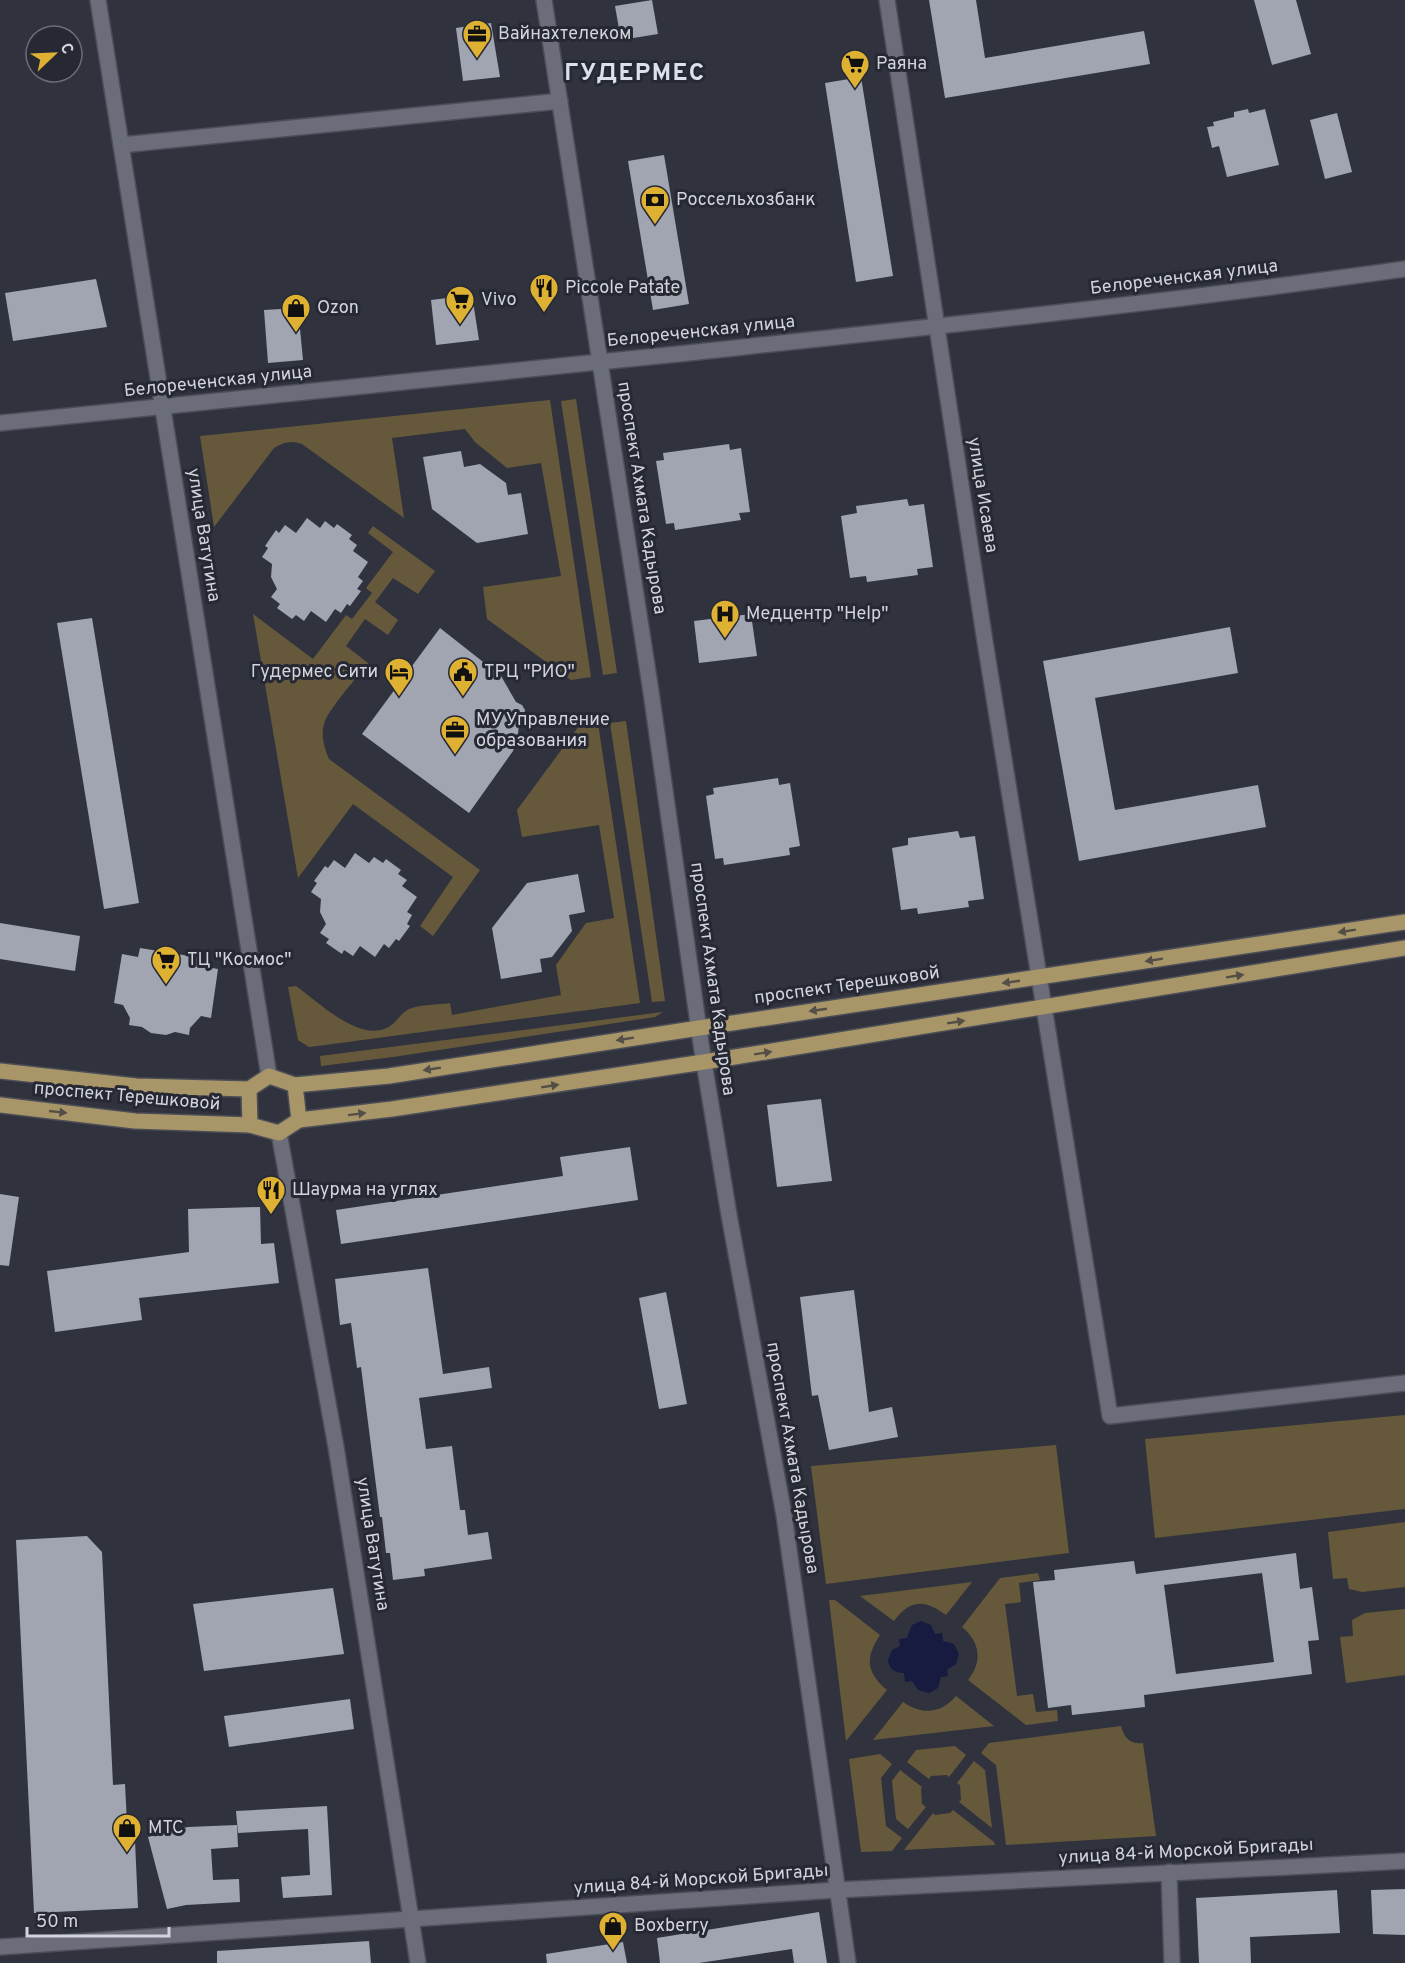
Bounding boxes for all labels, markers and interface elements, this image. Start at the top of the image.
office icon: Вайнахтелеком [461,18,493,60]
place label: Вайнахтелеком [498,23,631,46]
north arrow [24,24,84,84]
text: С [55,40,77,58]
supermarket icon: Раяна [839,48,871,90]
place label: Раяна [876,53,927,76]
district label: ГУДЕРМЕС [564,59,706,89]
bank icon: Россельхозбанк [639,184,671,226]
place label: Россельхозбанк [676,189,816,212]
street label: Белореченская улица [1089,255,1279,301]
restaurant icon: Piccole Patate [528,272,560,314]
place label: Piccole Patate [565,277,680,300]
supermarket icon: Vivo [444,284,476,326]
place label: Vivo [481,289,516,312]
shop icon: Ozon [280,292,312,334]
place label: Ozon [317,297,359,320]
street label: Белореченская улица [606,311,796,353]
street label: Белореченская улица [123,361,313,403]
street label: проспект Ахмата Кадырова [611,380,671,616]
street label: улица Исаева [961,435,1003,555]
street label: улица Ватутина [181,466,225,604]
hospital icon: Медцентр "Help" [709,598,741,640]
place label: Медцентр "Help" [746,603,888,626]
hotel icon: Гудермес Сити [383,656,415,698]
public building icon: ТРЦ "РИО" [447,656,479,698]
place label: Гудермес Сити [251,661,378,684]
place label: ТРЦ "РИО" [484,661,575,684]
place label: МУ Управление образования [476,709,610,753]
office icon: МУ Управление образования [439,714,471,756]
street label: проспект Ахмата Кадырова [684,861,740,1097]
one-way arrow [1338,927,1357,936]
supermarket icon: ТЦ "Космос" [150,944,182,986]
place label: ТЦ "Космос" [187,949,291,972]
one-way arrow [1145,956,1164,965]
street label: проспект Терешковой [753,962,941,1010]
one-way arrow [1225,971,1244,980]
one-way arrow [1001,977,1020,986]
one-way arrow [808,1006,827,1015]
one-way arrow [947,1017,966,1026]
one-way arrow [615,1035,634,1044]
one-way arrow [754,1048,773,1057]
one-way arrow [423,1065,442,1074]
street label: проспект Терешковой [33,1077,221,1117]
one-way arrow [541,1081,560,1090]
one-way arrow [49,1107,68,1117]
one-way arrow [348,1109,367,1118]
restaurant icon: Шаурма на углях [255,1174,287,1216]
place label: Шаурма на углях [292,1179,438,1202]
street label: проспект Ахмата Кадырова [760,1340,824,1576]
street label: улица Ватутина [350,1475,394,1613]
shop icon: МТС [111,1812,143,1854]
place label: МТС [148,1817,184,1840]
street label: улица 84-й Морской Бригады [1058,1834,1314,1870]
street label: улица 84-й Морской Бригады [573,1860,829,1900]
scale bar [27,1900,170,1938]
shop icon: Boxberry [597,1910,629,1952]
text: 50 m [36,1911,78,1934]
place label: Boxberry [634,1915,709,1938]

